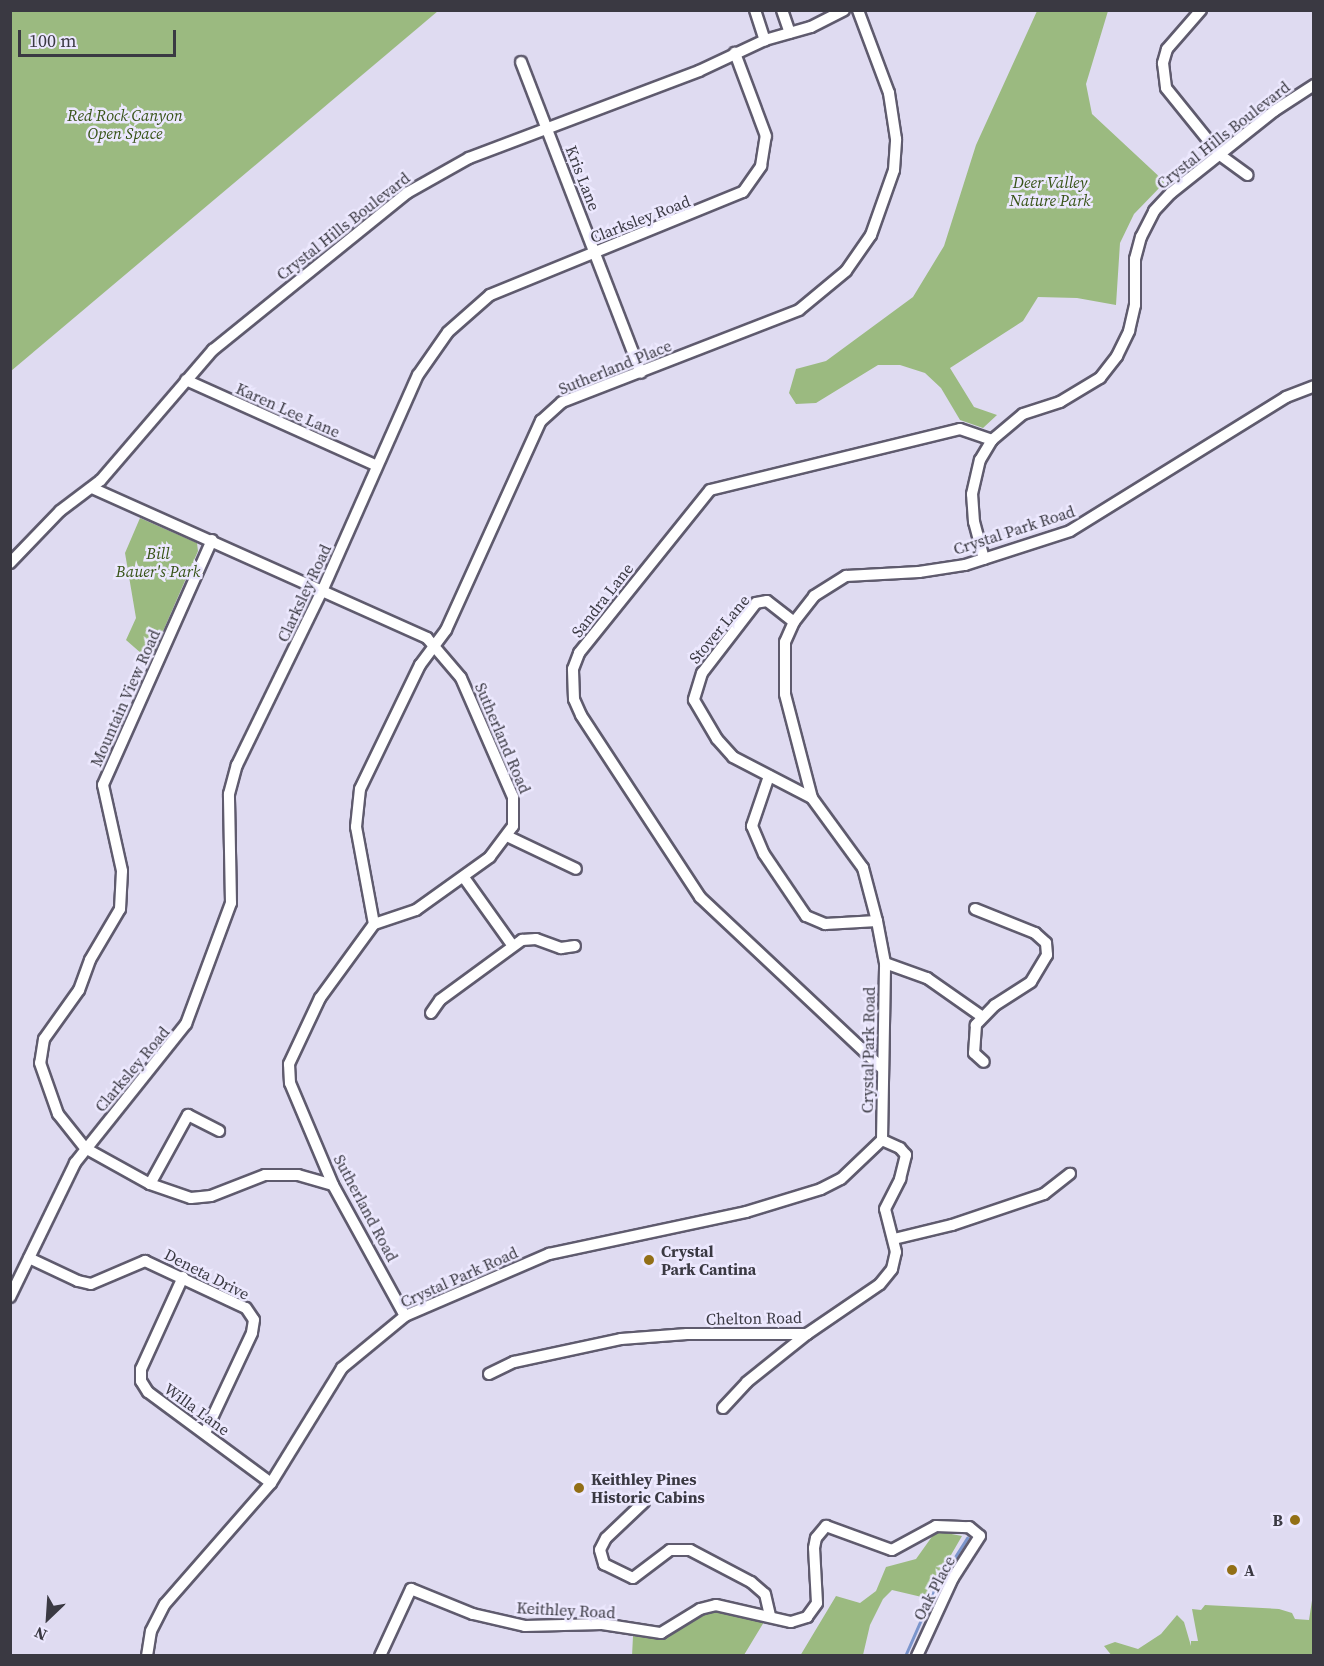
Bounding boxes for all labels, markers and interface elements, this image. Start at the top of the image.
scale bar [21,18,178,56]
text: 100 m [29,28,76,53]
street label: Crystal Hills Boulevard [1153,77,1293,193]
park label: Red Rock Canyon Open Space [67,105,183,143]
street label: Kris Lane [562,143,604,213]
street label: Crystal Hills Boulevard [273,168,413,284]
park label: Deer Valley Nature Park [1009,172,1091,210]
street label: Clarksley Road [587,191,693,247]
street label: Sutherland Place [556,336,674,398]
street label: Karen Lee Lane [233,378,343,442]
street label: Crystal Park Road [951,501,1077,559]
street label: Clarksley Road [273,541,335,645]
park label: Bill Bauer's Park [116,543,200,581]
street label: Sandra Lane [567,559,637,641]
street label: Stover Lane [685,591,753,667]
street label: Mountain View Road [86,626,164,770]
street label: Sutherland Road [471,680,535,796]
street label: Crystal Park Road [857,987,879,1113]
street label: Clarksley Road [91,1022,173,1116]
street label: Sutherland Road [330,1151,402,1265]
place label: Crystal Park Cantina [661,1241,756,1279]
street label: Crystal Park Road [397,1242,521,1312]
street label: Deneta Drive [161,1244,253,1304]
marker: Crystal Park Cantina [642,1253,656,1267]
street label: Chelton Road [706,1308,802,1328]
street label: Willa Lane [160,1379,234,1439]
place label: Keithley Pines Historic Cabins [591,1469,705,1507]
marker: Keithley Pines Historic Cabins [572,1481,586,1495]
place label: B [1273,1510,1283,1530]
marker: B [1288,1513,1302,1527]
street label: Oak Place [909,1553,959,1623]
place label: A [1244,1560,1255,1580]
marker: A [1225,1563,1239,1577]
north arrow [18,1588,78,1648]
street label: Keithley Road [516,1598,616,1622]
text: N [30,1622,50,1647]

